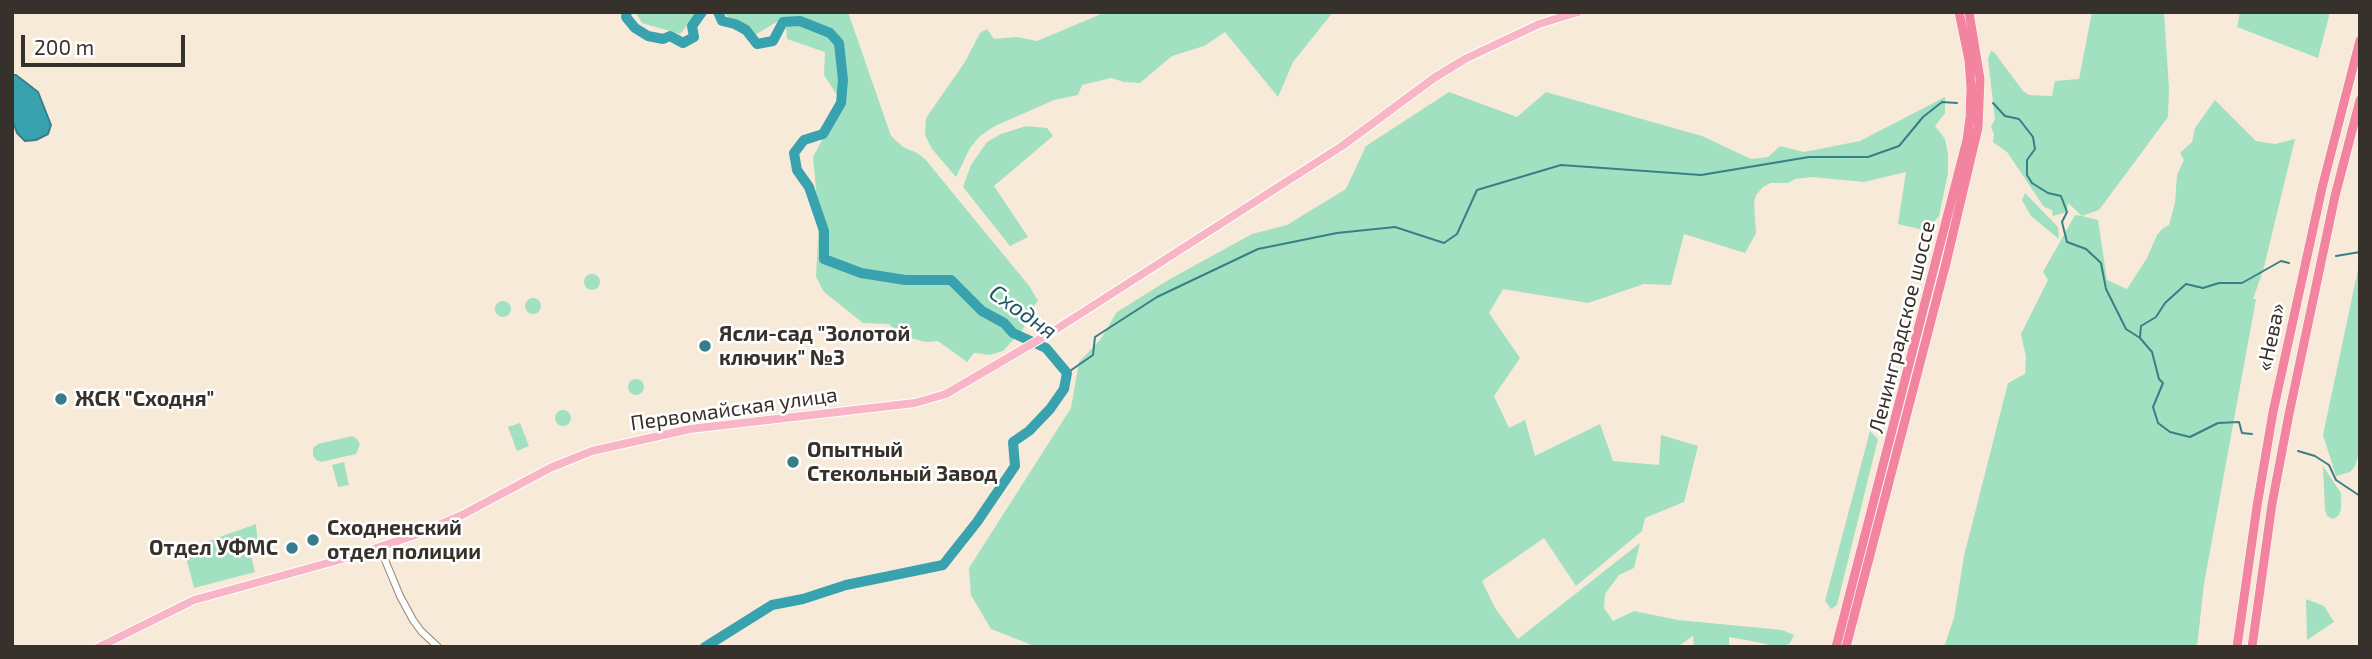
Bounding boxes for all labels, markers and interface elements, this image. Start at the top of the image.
scale bar [24,21,189,65]
text: 200 m [34,34,94,59]
street label: Ленинградское шоссе [1863,218,1941,436]
water label: Сходня [984,279,1062,345]
street label: «Нева» [2252,301,2290,373]
place label: Ясли-сад "Золотой ключик" №3 [719,321,910,371]
marker: Ясли-сад "Золотой ключик" №3 [697,338,713,354]
street label: Первомайская улица [629,382,839,436]
place label: ЖСК "Сходня" [75,386,214,412]
marker: ЖСК "Сходня" [53,391,69,407]
place label: Опытный Стекольный Завод [807,437,998,487]
marker: Опытный Стекольный Завод [785,454,801,470]
place label: Сходненский отдел полиции [327,515,481,565]
marker: Сходненский отдел полиции [305,532,321,548]
place label: Отдел УФМС [149,535,278,561]
marker: Отдел УФМС [284,540,300,556]

